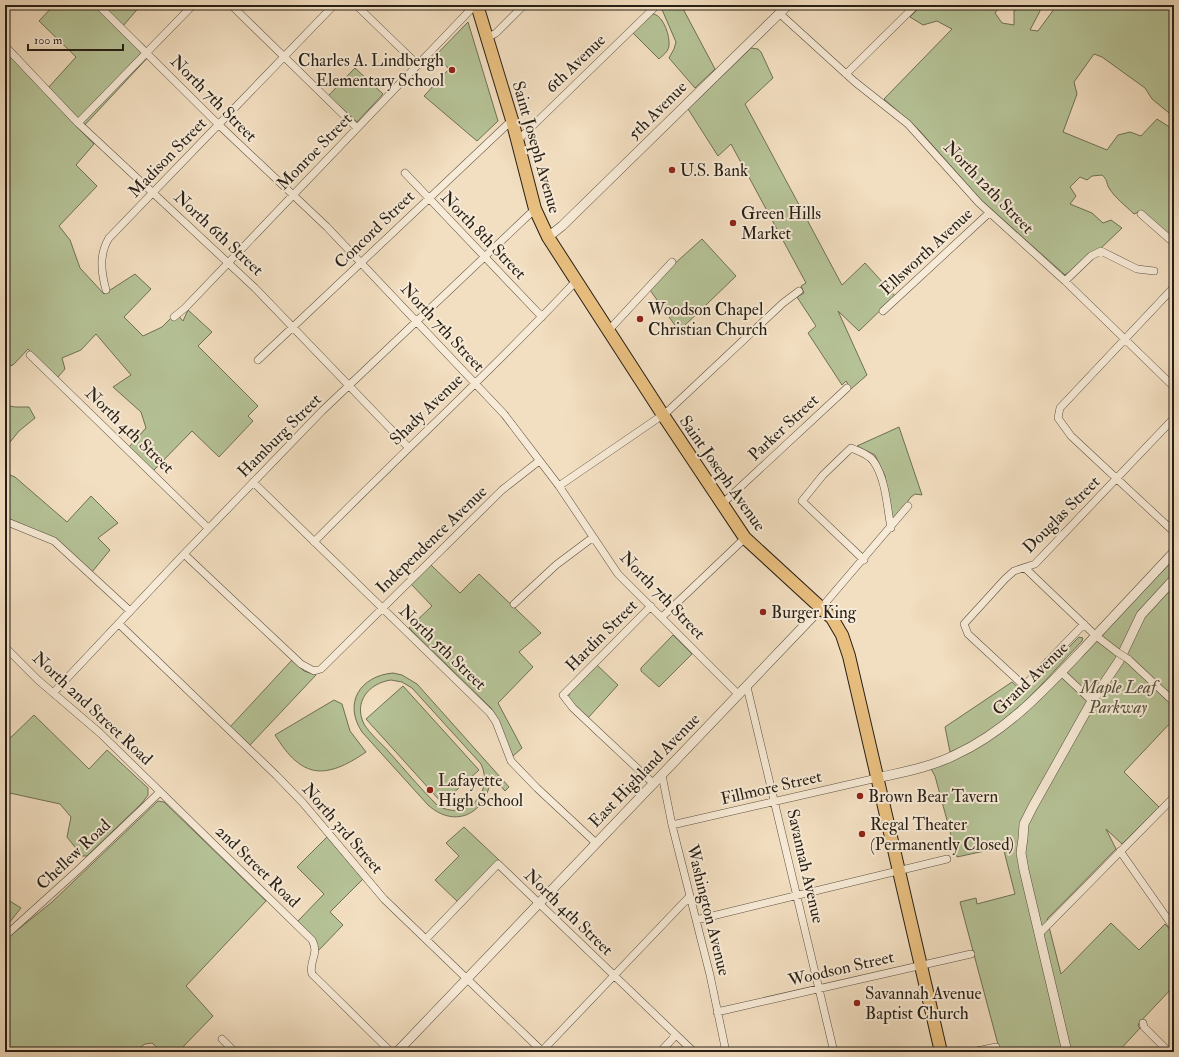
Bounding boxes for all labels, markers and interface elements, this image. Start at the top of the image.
scale bar [28,26,123,52]
street label: 6th Avenue [541,29,610,97]
text: 100 m [34,33,63,48]
place label: Charles A. Lindbergh Elementary School [298,50,445,92]
street label: North 7th Street [166,51,262,146]
marker: Charles A. Lindbergh Elementary School [447,65,457,75]
street label: 5th Avenue [624,77,691,144]
street label: Saint Joseph Avenue [507,79,565,216]
street label: Monroe Street [272,108,357,194]
street label: Madison Street [124,112,211,202]
street label: North 12th Street [939,137,1039,239]
place label: U.S. Bank [680,160,748,181]
marker: U.S. Bank [667,165,677,175]
street label: Concord Street [330,186,419,273]
street label: North 6th Street [169,187,268,281]
street label: North 8th Street [436,187,531,284]
place label: Green Hills Market [741,203,821,244]
street label: Ellsworth Avenue [876,203,977,300]
marker: Green Hills Market [728,218,738,228]
street label: North 7th Street [396,278,490,377]
place label: Woodson Chapel Christian Church [647,299,768,340]
marker: Woodson Chapel Christian Church [635,314,645,324]
street label: Shady Avenue [385,369,468,450]
street label: North 4th Street [81,383,179,478]
street label: Hamburg Street [233,389,326,482]
street label: Parker Street [744,389,823,465]
street label: Saint Joseph Avenue [674,411,770,536]
street label: Douglas Street [1018,471,1105,557]
street label: Independence Avenue [371,481,492,598]
street label: North 7th Street [615,547,710,644]
street label: Hardin Street [561,595,642,676]
street label: North 5th Street [394,600,491,695]
place label: Burger King [771,602,857,623]
marker: Burger King [758,607,768,617]
street label: Grand Avenue [988,637,1073,720]
street label: North 2nd Street Road [28,647,158,770]
park label: Maple Leaf Parkway [1079,677,1160,718]
street label: East Highland Avenue [584,709,704,832]
street label: Fillmore Street [719,766,824,809]
place label: Lafayette High School [438,770,524,811]
street label: North 3rd Street [298,779,388,878]
marker: Lafayette High School [425,785,435,795]
place label: Brown Bear Tavern [868,786,998,807]
marker: Brown Bear Tavern [855,791,865,801]
street label: Savannah Avenue [782,807,829,925]
street label: Chellew Road [32,814,115,894]
place label: Regal Theater (Permanently Closed) [870,814,1014,856]
street label: 2nd Street Road [211,821,305,912]
marker: Regal Theater (Permanently Closed) [857,829,867,839]
street label: Washington Avenue [682,841,735,978]
street label: North 4th Street [520,865,618,960]
street label: Woodson Street [785,946,896,991]
place label: Savannah Avenue Baptist Church [865,983,982,1025]
marker: Savannah Avenue Baptist Church [852,998,862,1008]

